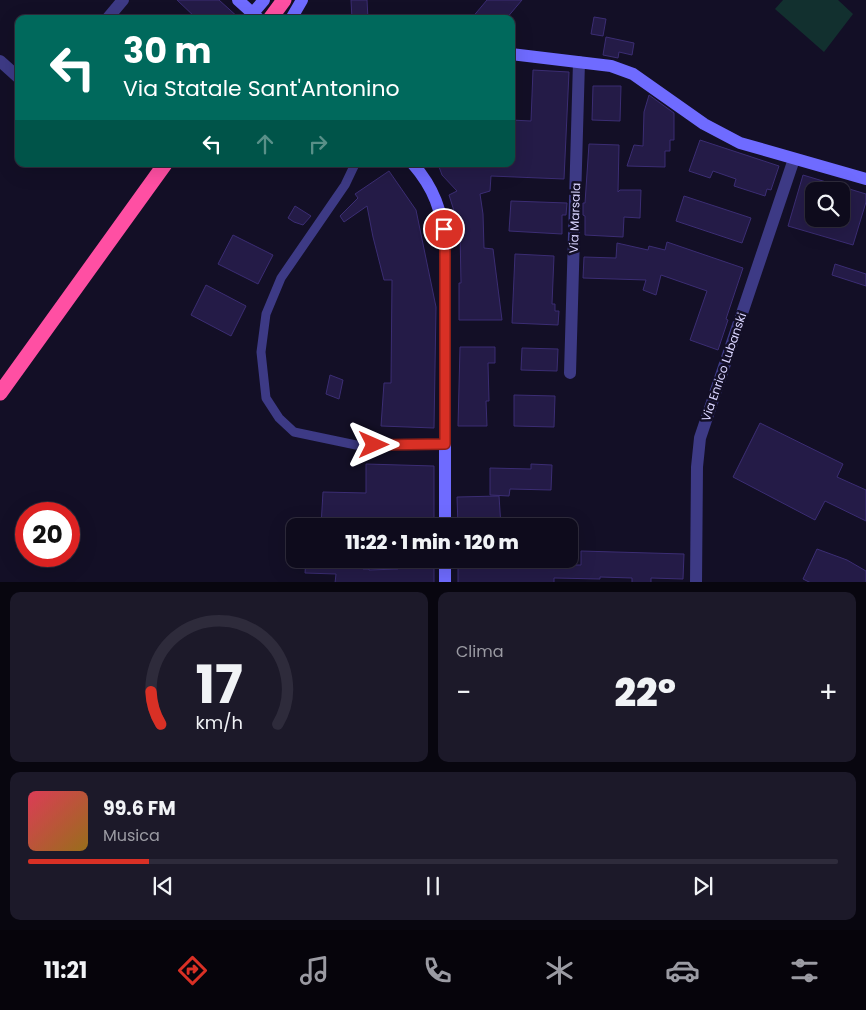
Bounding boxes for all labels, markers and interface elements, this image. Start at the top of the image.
text: 30 m [123,26,211,75]
icon: left [40,35,105,100]
text: Via Statale Sant'Antonino [123,73,400,104]
icon: left [198,130,226,158]
icon: ahead [251,130,279,158]
icon: right [304,130,332,158]
street label: Via Marsala [565,182,584,254]
map controls [805,182,850,227]
button: search [805,182,850,227]
pin [423,208,465,250]
icon: arrive [430,215,458,243]
street label: Via Enrico Lubanski [697,310,750,423]
position arrow [347,418,399,470]
speed limit sign: 20 [15,502,80,567]
text: 11:22 · 1 min · 120 m [345,529,519,556]
text: Clima [456,640,504,663]
text: 17 [195,648,243,721]
text: 22° [614,666,676,719]
text: − [456,673,471,712]
text: + [819,673,838,712]
text: km/h [195,710,243,735]
text: 99.6 FM [103,795,176,822]
text: Musica [103,824,160,847]
icon: previous [149,872,177,900]
icon: pause [419,872,447,900]
icon: next [689,872,717,900]
icon: directions [175,953,210,988]
icon: music [297,953,332,988]
icon: phone [420,953,455,988]
icon: climate [542,953,577,988]
icon: car [665,953,700,988]
icon: filters [787,953,822,988]
text: 11:21 [44,955,87,986]

